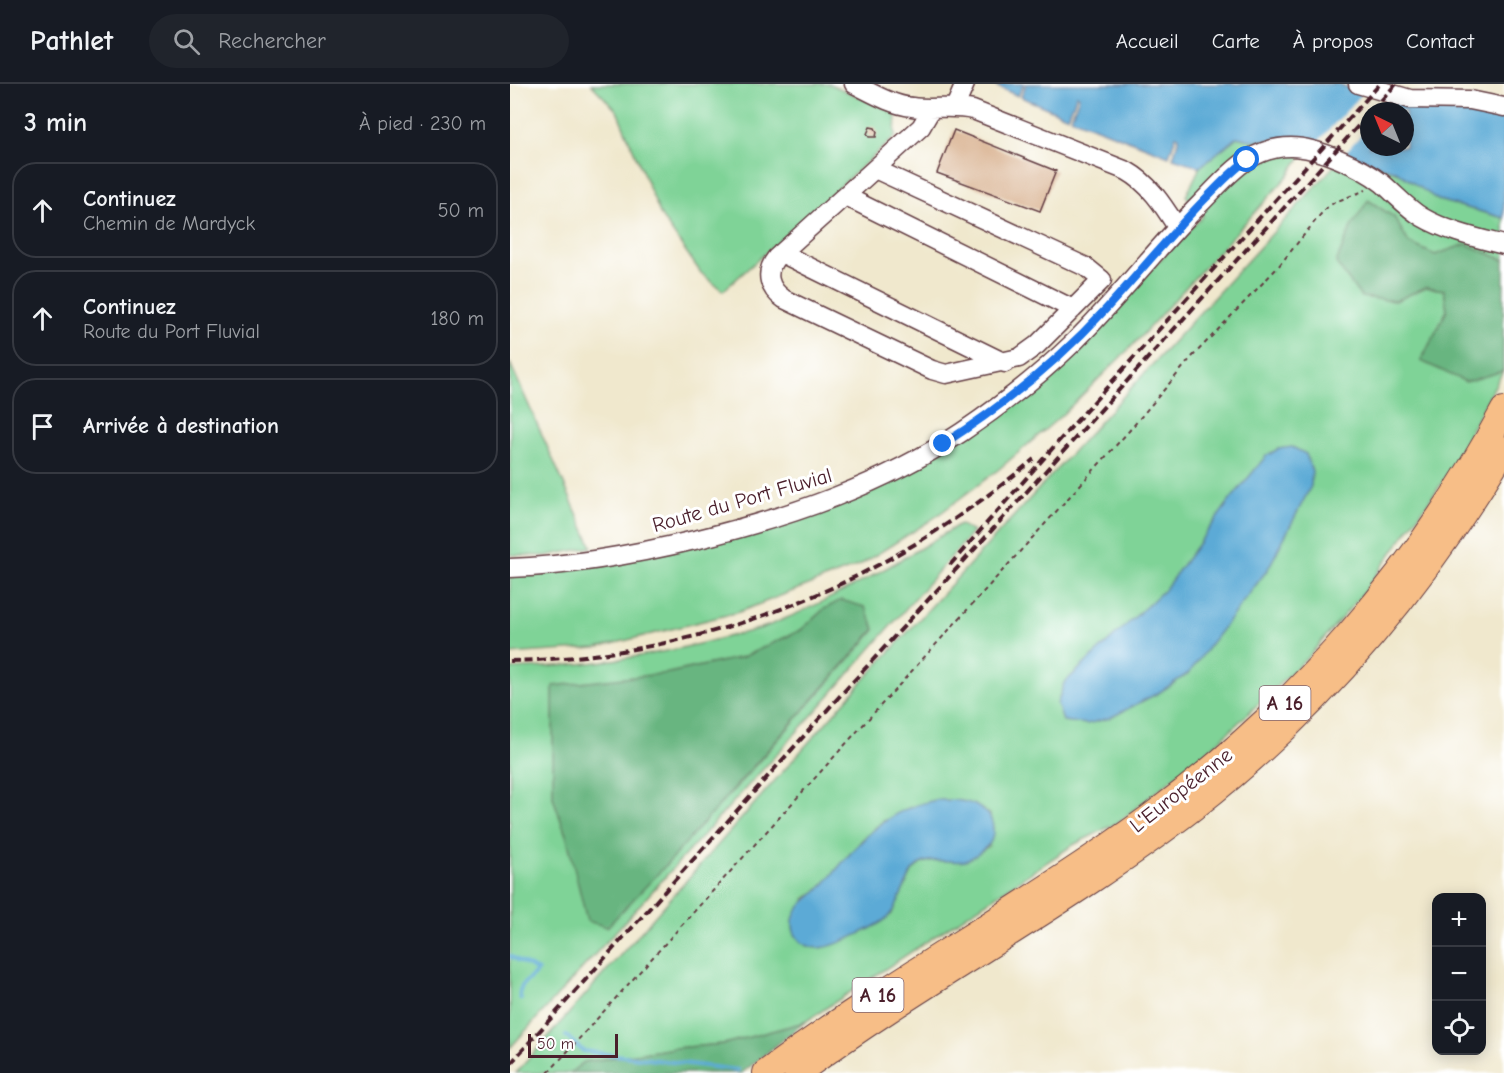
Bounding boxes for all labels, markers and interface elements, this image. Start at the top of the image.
search box [149,14,569,68]
text: Pathlet [30,25,113,57]
icon: search [170,25,203,58]
text: Rechercher [218,28,326,54]
text: Accueil [1116,29,1179,53]
text: Carte [1212,29,1260,53]
text: À propos [1293,29,1373,53]
text: Contact [1406,29,1474,53]
north arrow [1360,102,1414,156]
text: 3 min [24,108,87,138]
text: À pied · 230 m [359,112,486,135]
route start [1233,146,1259,172]
text: Continuez [83,186,176,212]
icon: ahead [26,194,59,227]
text: 50 m [438,199,484,222]
text: Chemin de Mardyck [83,212,255,235]
text: Continuez [83,294,176,320]
icon: ahead [26,302,59,335]
text: 180 m [430,307,484,330]
text: Route du Port Fluvial [83,320,260,343]
icon: arrive [26,410,59,443]
text: Arrivée à destination [83,413,279,439]
route end [929,430,955,456]
street label: Route du Port Fluvial [649,463,835,537]
road number: A 16 [1260,686,1310,720]
street label: L'Européenne [1125,743,1237,837]
map controls [1432,893,1486,1055]
button: + [1432,893,1486,947]
button: − [1432,947,1486,1001]
road number: A 16 [852,978,904,1012]
button: locate [1432,1001,1486,1055]
scale bar [528,1031,618,1058]
text: 50 m [537,1035,574,1053]

